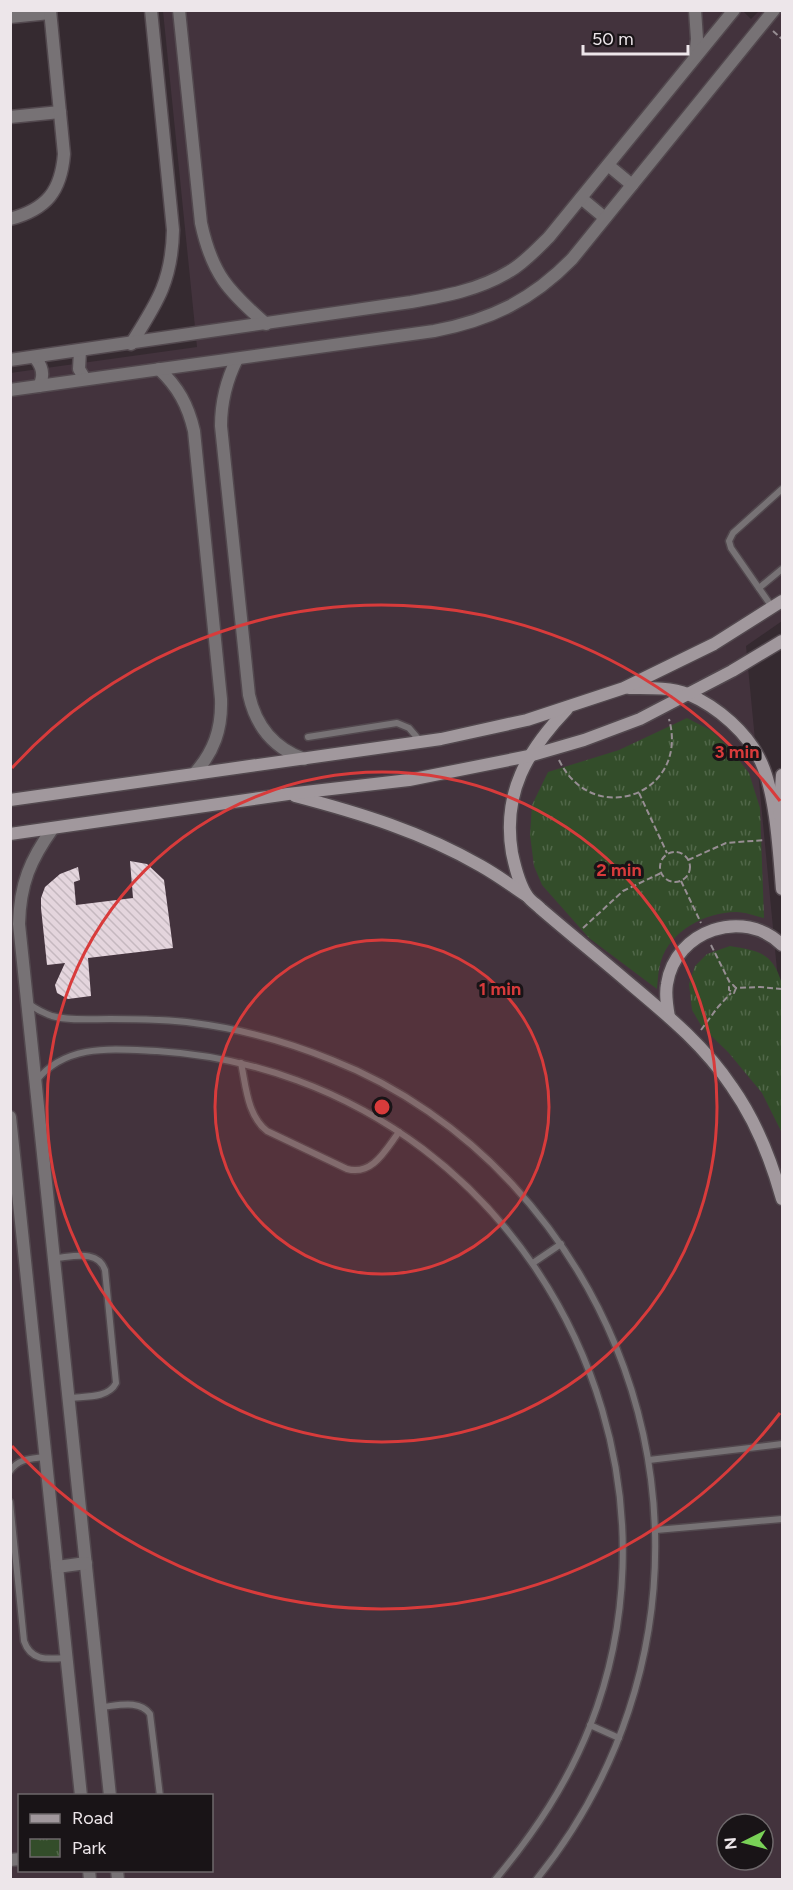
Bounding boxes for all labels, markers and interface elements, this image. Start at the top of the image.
scale bar [583,18,688,56]
text: 50 m [592,28,634,50]
text: 3 min [715,741,759,763]
text: 2 min [596,859,642,881]
text: 1 min [479,978,521,1000]
centre of rings [372,1097,392,1117]
legend [18,1794,213,1872]
text: Road [72,1807,113,1829]
north arrow [715,1812,775,1872]
text: N [720,1836,741,1851]
text: Park [72,1837,107,1859]

